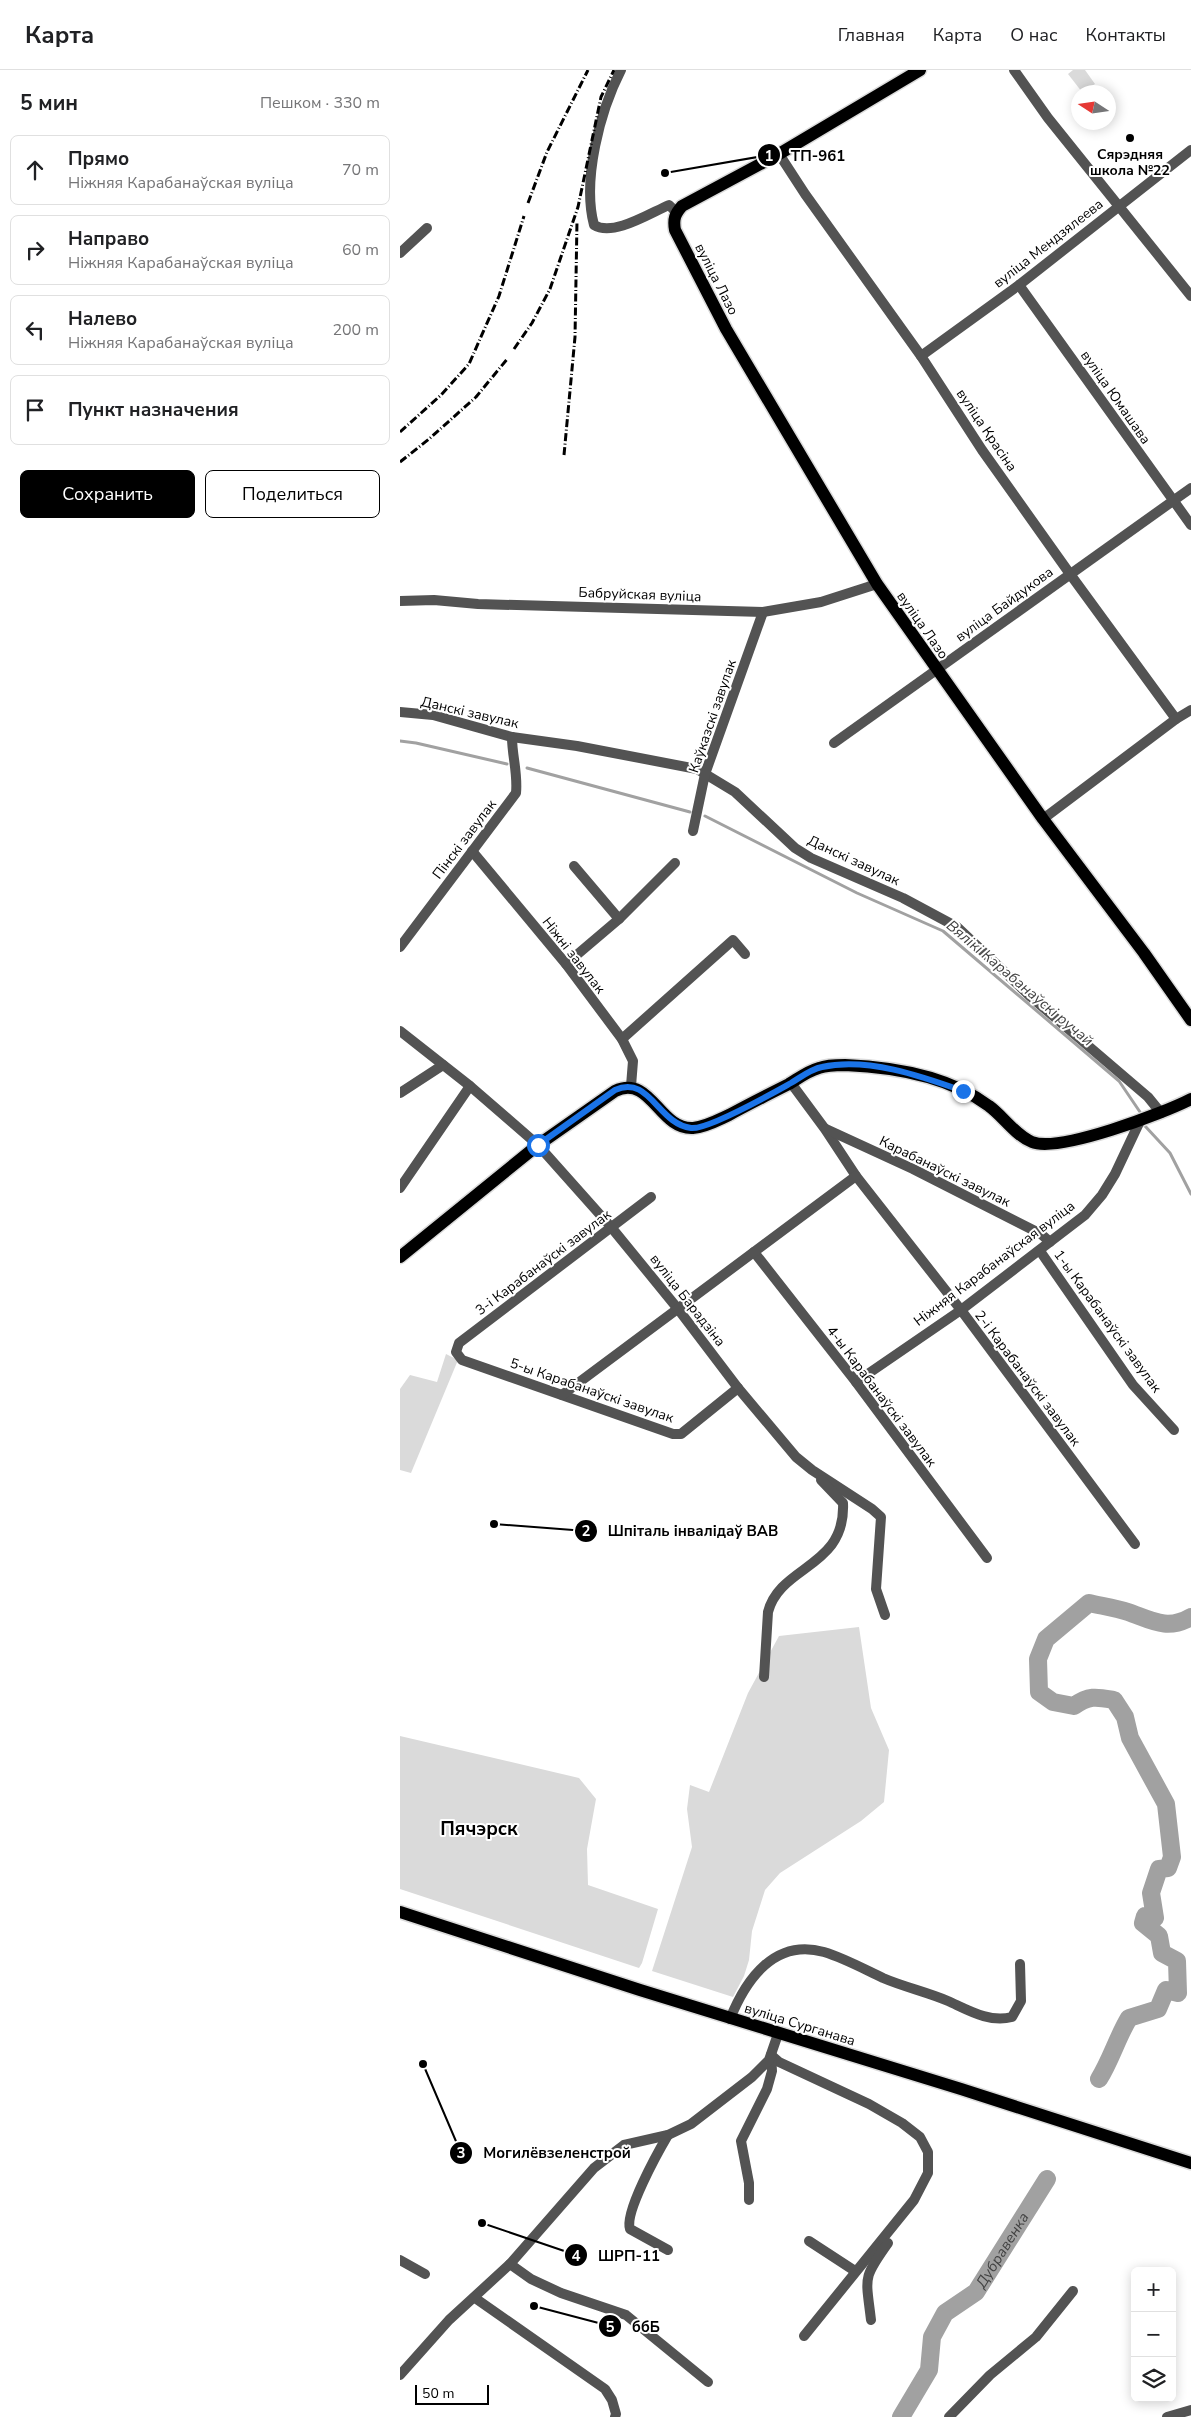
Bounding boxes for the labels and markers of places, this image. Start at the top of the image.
marker: Сярэдняя школа №22 [1124,132,1136,144]
callout: ТП-961 [756,140,856,170]
place label: Сярэдняя школа №22 [1090,145,1170,180]
callout: Шпіталь інвалідаў ВАВ [573,1516,789,1546]
callout: Могилёвзеленстрой [448,2138,641,2168]
callout: ШРП-11 [563,2240,670,2270]
callout: ббБ [597,2311,670,2341]

